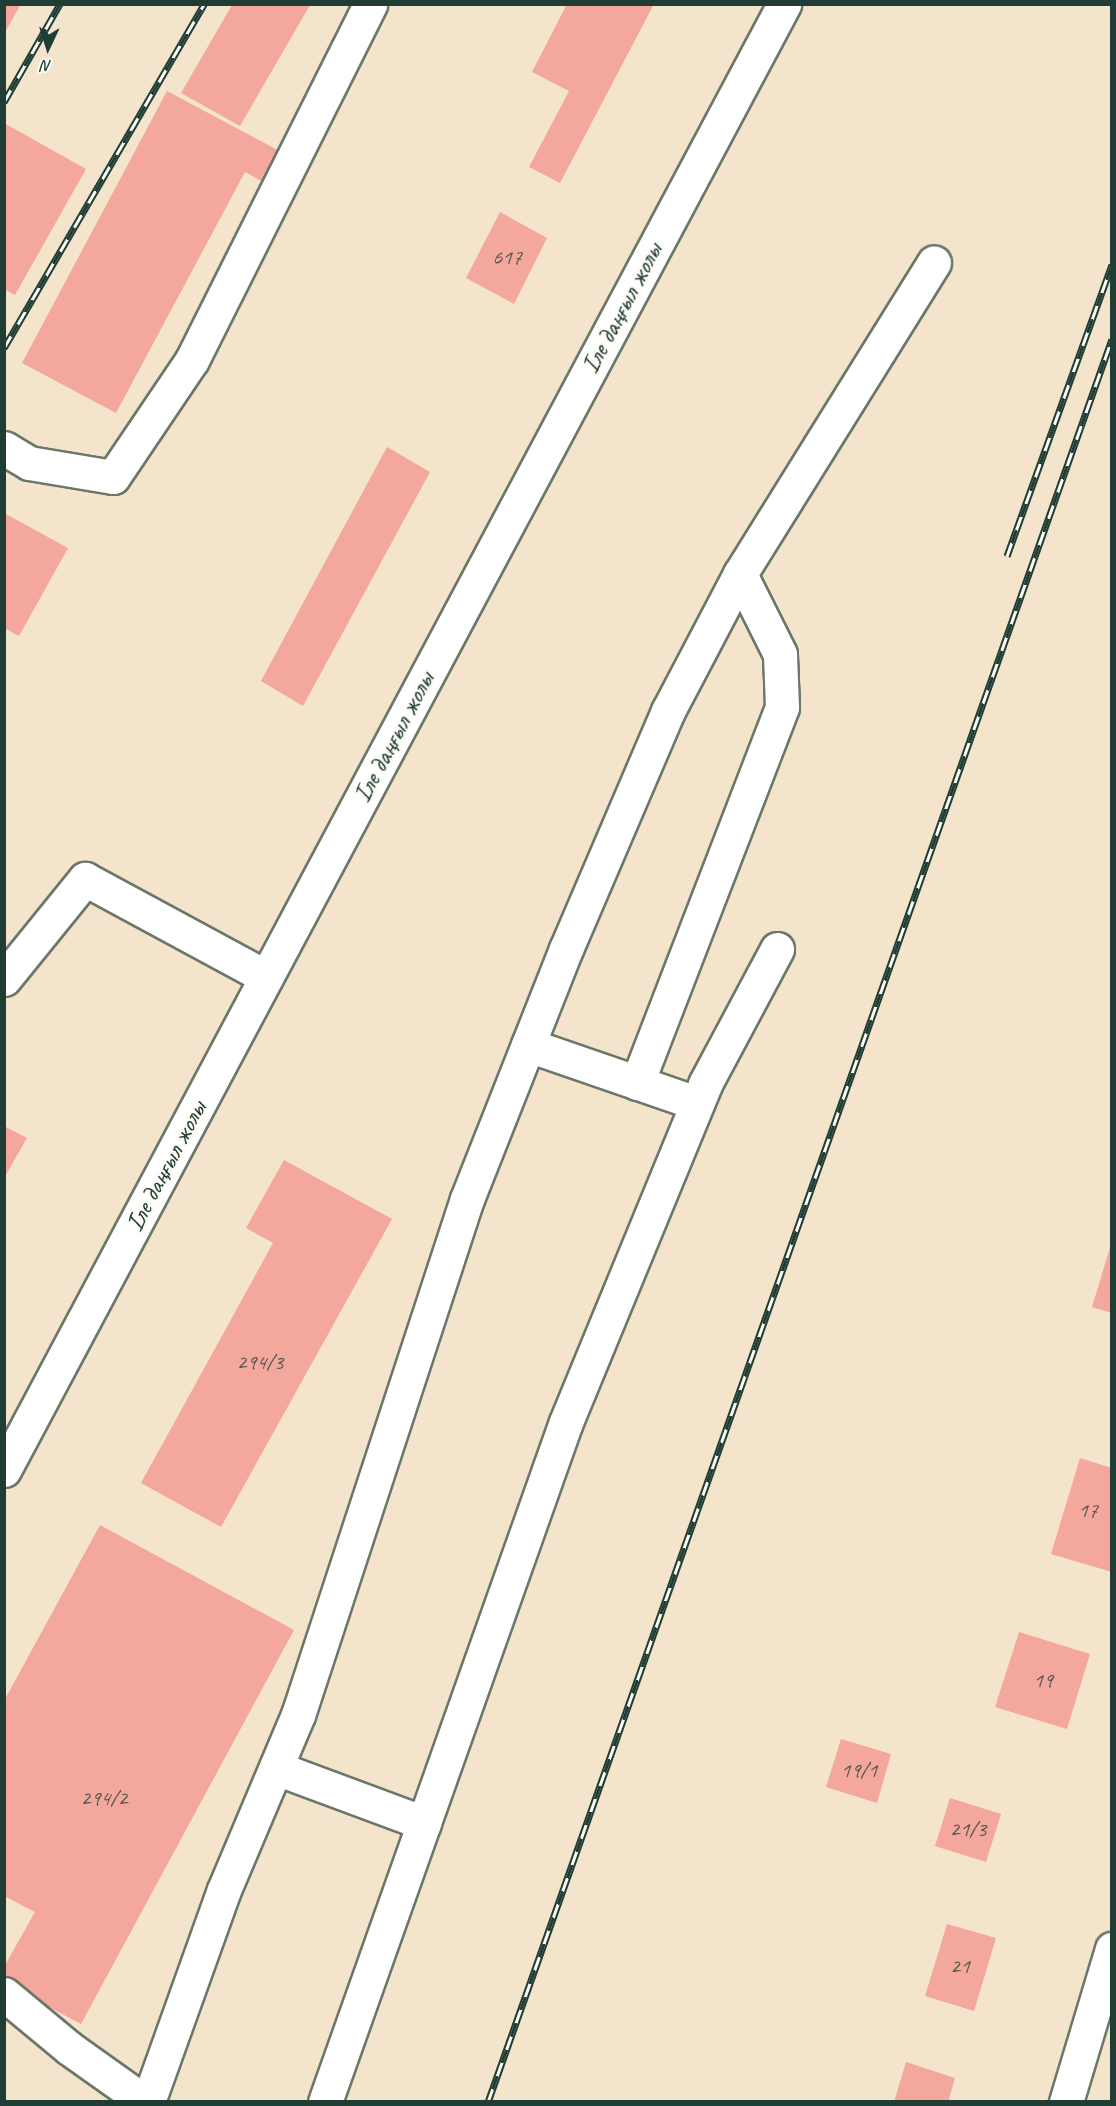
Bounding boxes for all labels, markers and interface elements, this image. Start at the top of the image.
north arrow [18,18,78,78]
text: N [41,56,52,76]
street label: Іле даңғыл жолы [574,237,670,379]
house number: 617 [492,245,522,271]
street label: Іле даңғыл жолы [346,666,442,808]
street label: Іле даңғыл жолы [118,1095,214,1237]
house number: 294/3 [237,1350,283,1376]
house number: 17 [1078,1498,1098,1524]
house number: 19 [1033,1668,1053,1694]
house number: 19/1 [841,1758,877,1784]
house number: 294/2 [81,1786,127,1812]
house number: 21/3 [950,1817,986,1843]
house number: 21 [950,1954,970,1980]

